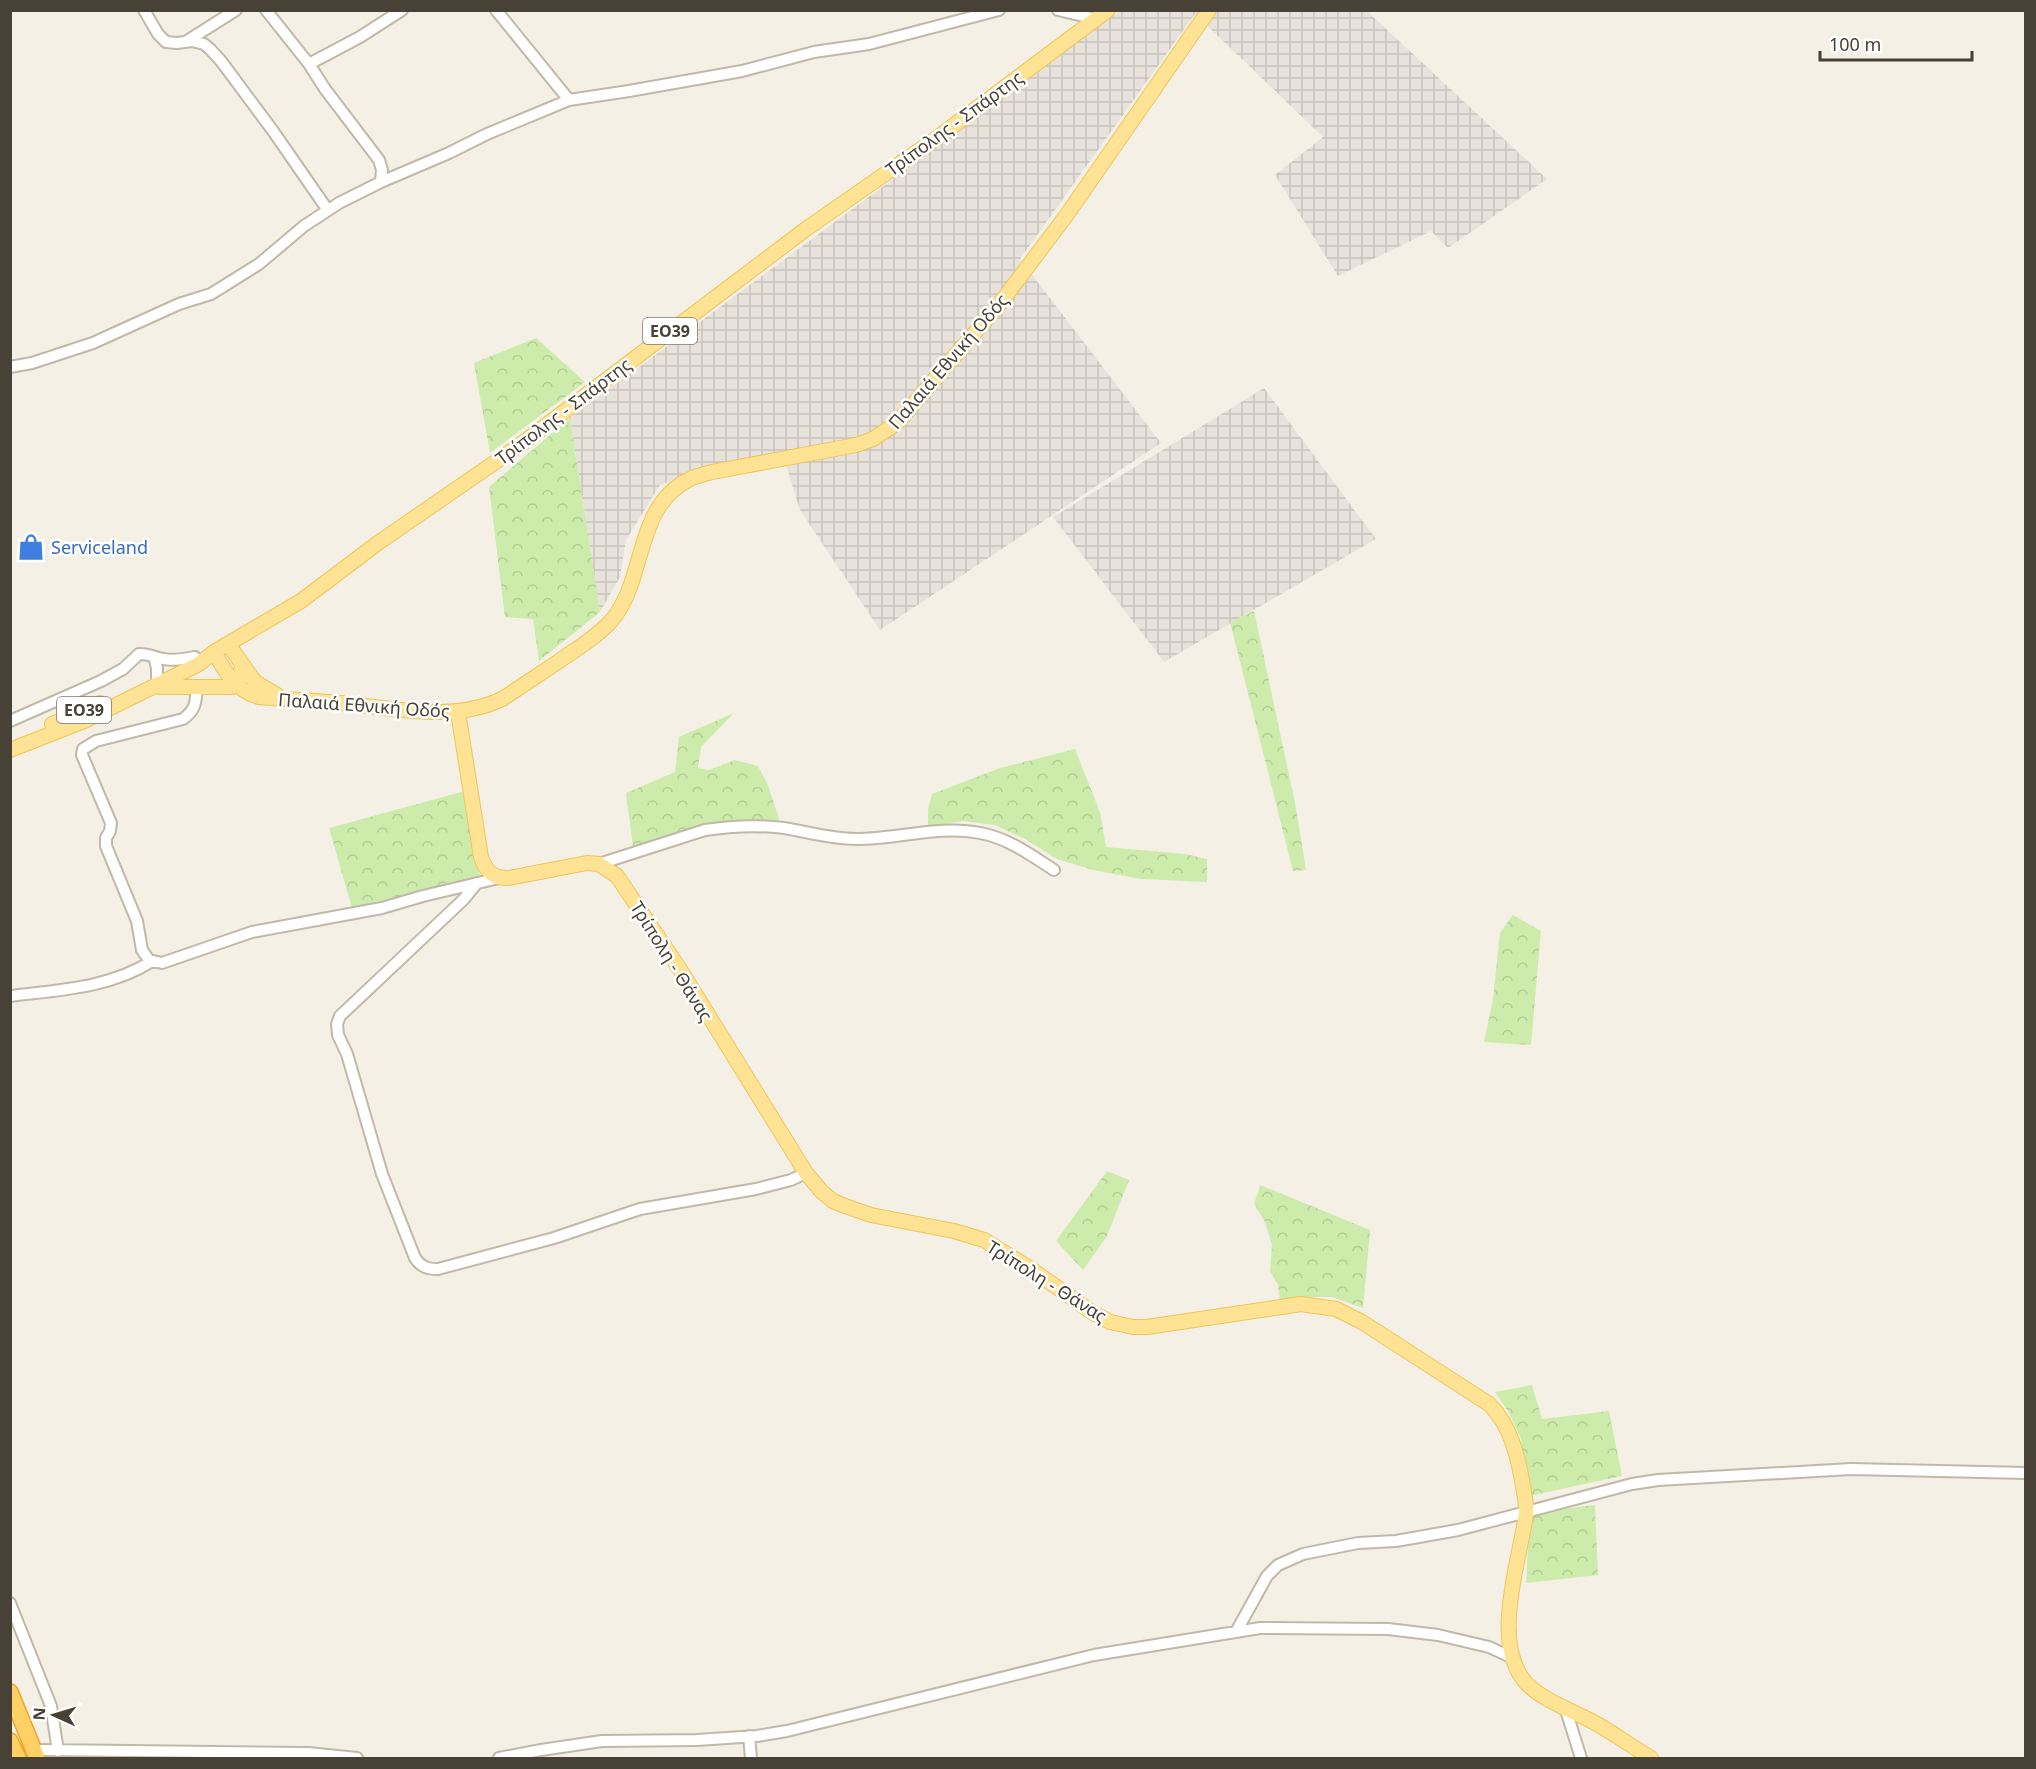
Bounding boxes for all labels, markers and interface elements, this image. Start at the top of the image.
scale bar [1820,24,1972,62]
text: 100 m [1829,32,1881,56]
street label: Τρίπολης - Σπάρτης [881,65,1028,181]
street label: Παλαιά Εθνική Οδός [883,288,1014,434]
road number: ΕΟ39 [643,318,697,344]
street label: Τρίπολης - Σπάρτης [490,352,636,470]
shop icon: Serviceland [16,532,46,562]
place label: Serviceland [51,535,148,559]
street label: Παλαιά Εθνική Οδός [277,687,451,723]
road number: ΕΟ39 [57,697,111,723]
street label: Τρίπολη - Θάνας [625,896,719,1026]
street label: Τρίπολη - Θάνας [982,1234,1112,1328]
north arrow [24,1685,84,1745]
text: N [28,1707,50,1721]

